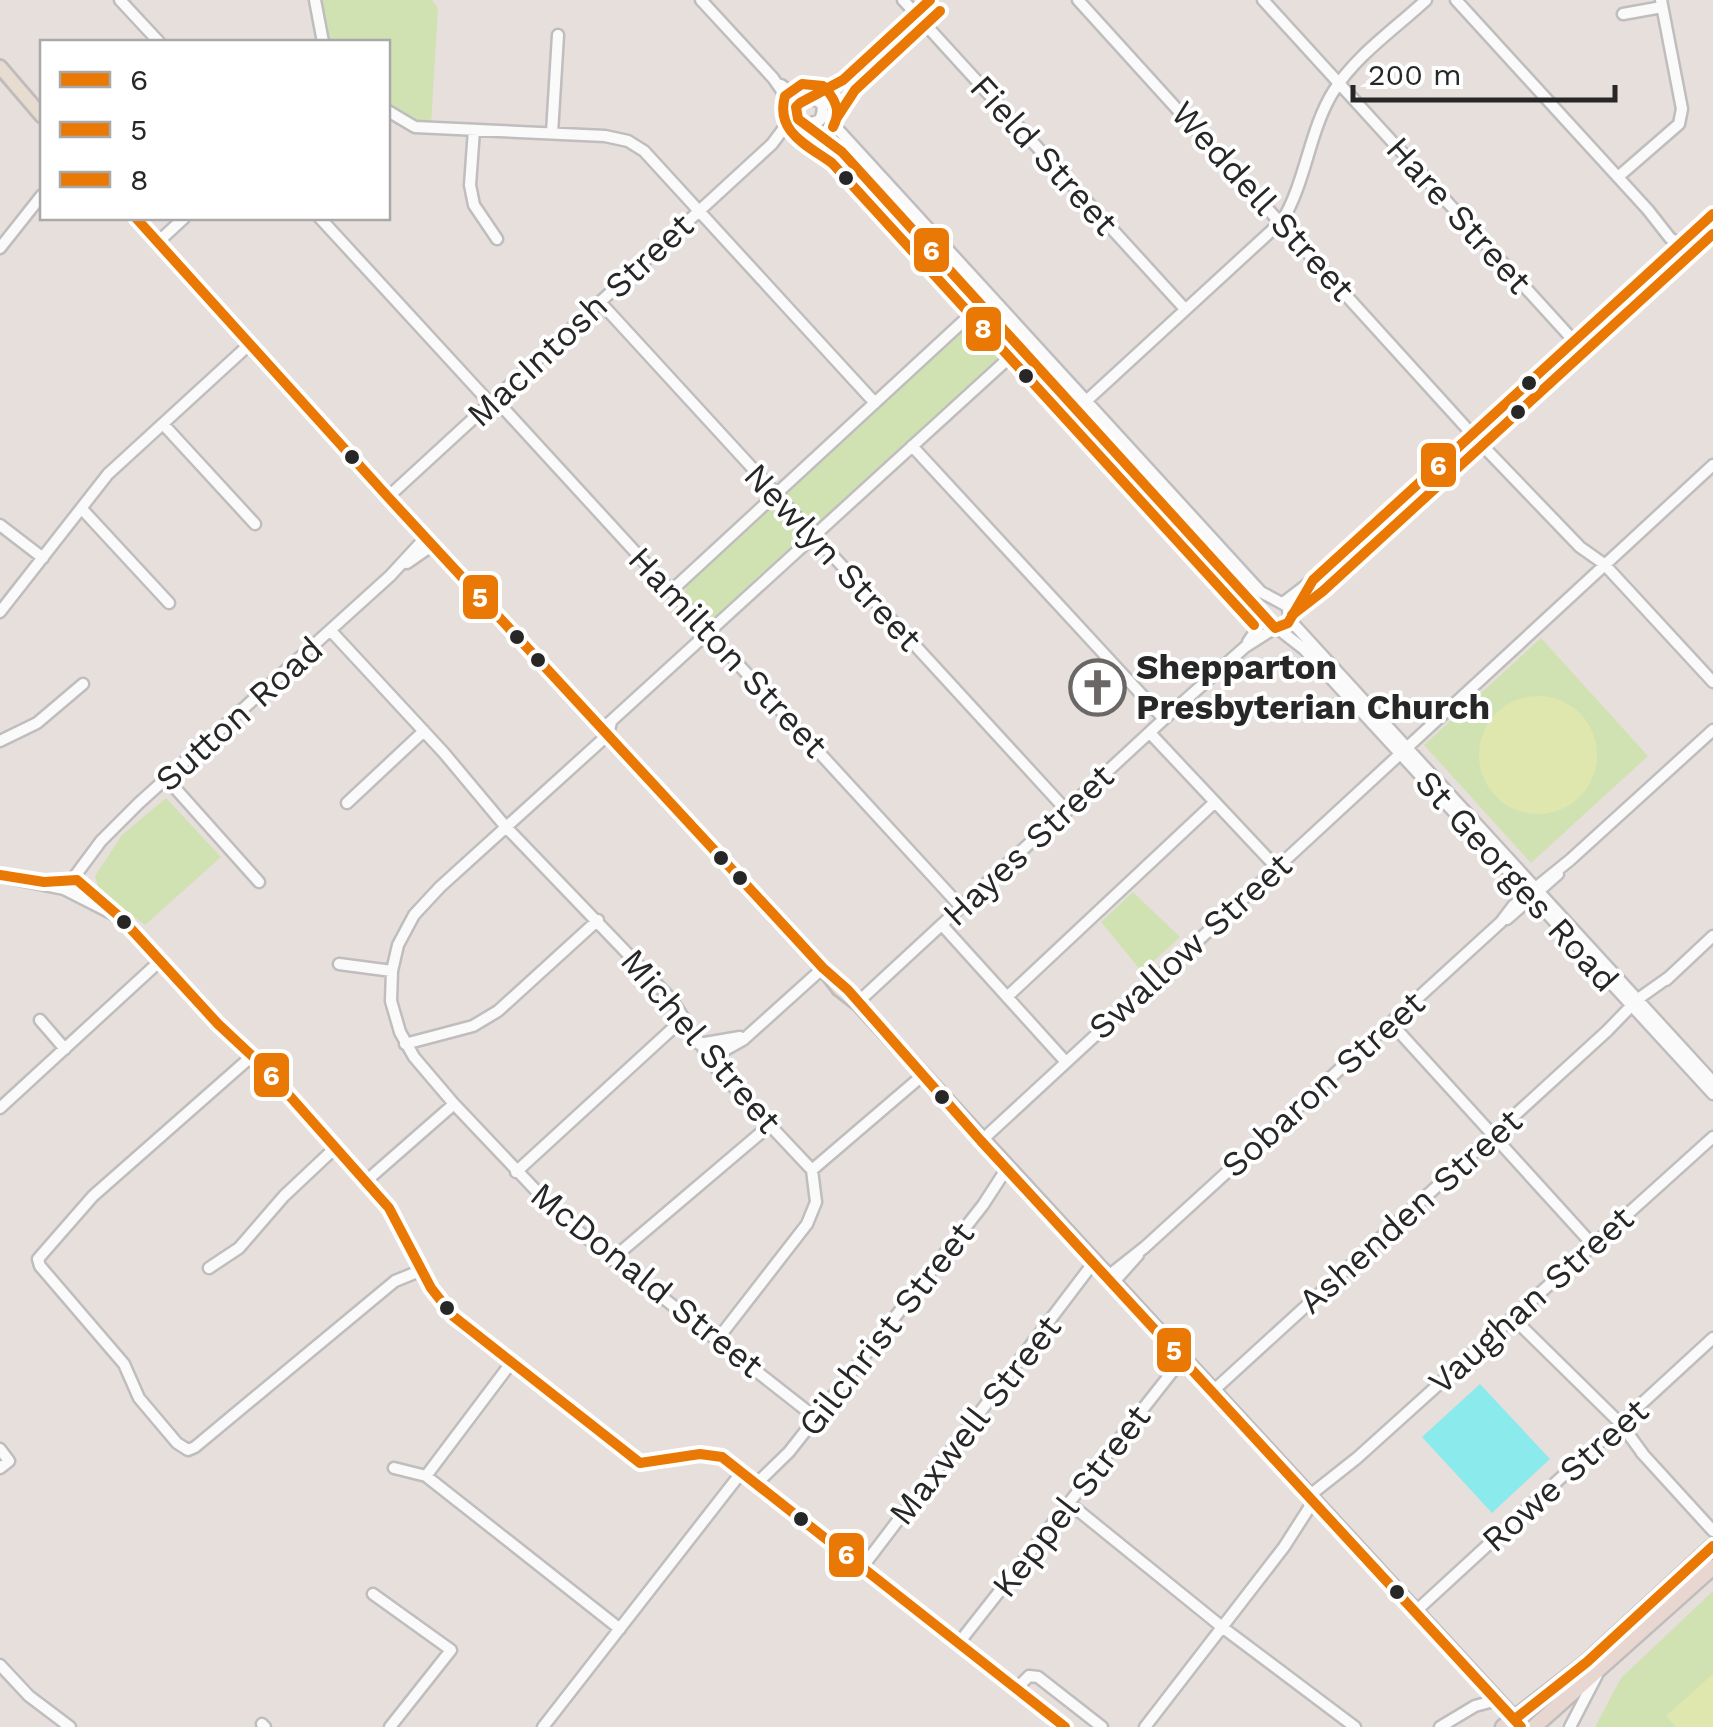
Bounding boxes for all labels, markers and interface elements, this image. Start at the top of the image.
legend [40,40,390,220]
scale bar [1353,40,1616,102]
text: 200 m [1368,57,1462,92]
text: 6 [130,62,148,97]
street label: Field Street [961,66,1127,244]
street label: Weddell Street [1162,92,1364,310]
text: 5 [130,112,147,147]
street label: Hare Street [1378,128,1541,302]
text: 8 [130,162,148,197]
unlabelled marker [836,168,856,188]
street label: MacIntosh Street [458,204,702,436]
line badge: 6 [912,226,951,274]
text: 6 [922,234,940,267]
line badge: 8 [964,305,1003,353]
text: 8 [974,312,992,345]
unlabelled marker [1016,366,1036,386]
unlabelled marker [1519,373,1539,393]
unlabelled marker [1508,402,1528,422]
line badge: 6 [1419,441,1458,489]
unlabelled marker [342,447,362,467]
text: 6 [1429,449,1447,482]
street label: Newlyn Street [735,454,931,660]
street label: Hamilton Street [620,538,837,766]
line badge: 5 [461,573,500,621]
text: 5 [472,581,488,614]
unlabelled marker [507,627,527,647]
street label: Sutton Road [147,628,331,800]
place label: Shepparton Presbyterian Church [1136,646,1490,728]
unlabelled marker [528,650,548,670]
church icon: Shepparton Presbyterian Church [1067,657,1127,717]
street label: Hayes Street [934,755,1122,935]
street label: St Georges Road [1407,762,1627,1000]
street label: Swallow Street [1080,844,1300,1048]
unlabelled marker [711,848,731,868]
unlabelled marker [730,868,750,888]
unlabelled marker [114,912,134,932]
street label: Michel Street [612,940,790,1142]
street label: Sobaron Street [1213,982,1433,1186]
line badge: 6 [252,1051,291,1099]
text: 6 [262,1059,280,1092]
unlabelled marker [932,1087,952,1107]
street label: Ashenden Street [1290,1099,1531,1322]
street label: McDonald Street [522,1173,772,1387]
street label: Vaughan Street [1420,1197,1642,1403]
street label: Gilchrist Street [789,1213,983,1445]
unlabelled marker [437,1298,457,1318]
street label: Maxwell Street [880,1307,1070,1533]
line badge: 5 [1155,1326,1193,1374]
text: 5 [1166,1334,1182,1367]
street label: Rowe Street [1473,1389,1657,1561]
street label: Keppel Street [983,1396,1159,1606]
unlabelled marker [791,1509,811,1529]
line badge: 6 [827,1531,866,1579]
text: 6 [837,1538,855,1571]
unlabelled marker [1387,1582,1407,1602]

